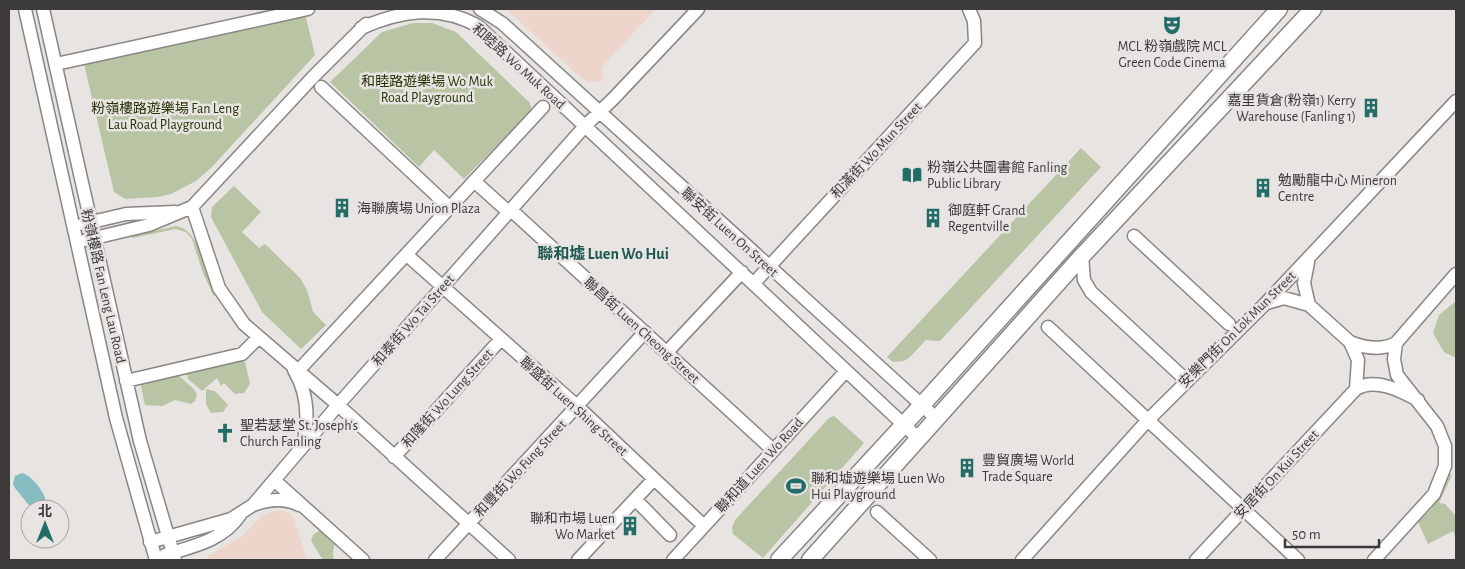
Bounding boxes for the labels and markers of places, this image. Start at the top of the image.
theatre icon: MCL 粉嶺戲院 MCL Green Code Cinema [1161,14,1183,36]
place label: MCL 粉嶺戲院 MCL Green Code Cinema [1118,39,1227,70]
place label: 嘉里貨倉(粉嶺1) Kerry Warehouse (Fanling 1) [1228,92,1356,124]
building icon: 嘉里貨倉(粉嶺1) Kerry Warehouse (Fanling 1) [1360,97,1382,119]
place label: 粉嶺公共圖書館 Fanling Public Library [927,160,1068,191]
library icon: 粉嶺公共圖書館 Fanling Public Library [901,164,923,186]
place label: 勉勵龍中心 Mineron Centre [1278,172,1397,204]
building icon: 勉勵龍中心 Mineron Centre [1252,177,1274,199]
building icon: 海聯廣場 Union Plaza [331,197,353,219]
place label: 海聯廣場 Union Plaza [357,200,481,216]
place label: 御庭軒 Grand Regentville [948,202,1026,234]
building icon: 御庭軒 Grand Regentville [922,207,944,229]
place label: 聖若瑟堂 St. Joseph's Church Fanling [240,418,358,449]
church icon: 聖若瑟堂 St. Joseph's Church Fanling [214,422,236,444]
place label: 豐貿廣場 World Trade Square [982,452,1074,484]
building icon: 豐貿廣場 World Trade Square [956,457,978,479]
place label: 聯和墟遊樂場 Luen Wo Hui Playground [811,470,945,502]
sports icon: 聯和墟遊樂場 Luen Wo Hui Playground [785,475,807,497]
place label: 聯和市場 Luen Wo Market [530,511,616,542]
building icon: 聯和市場 Luen Wo Market [619,515,641,537]

